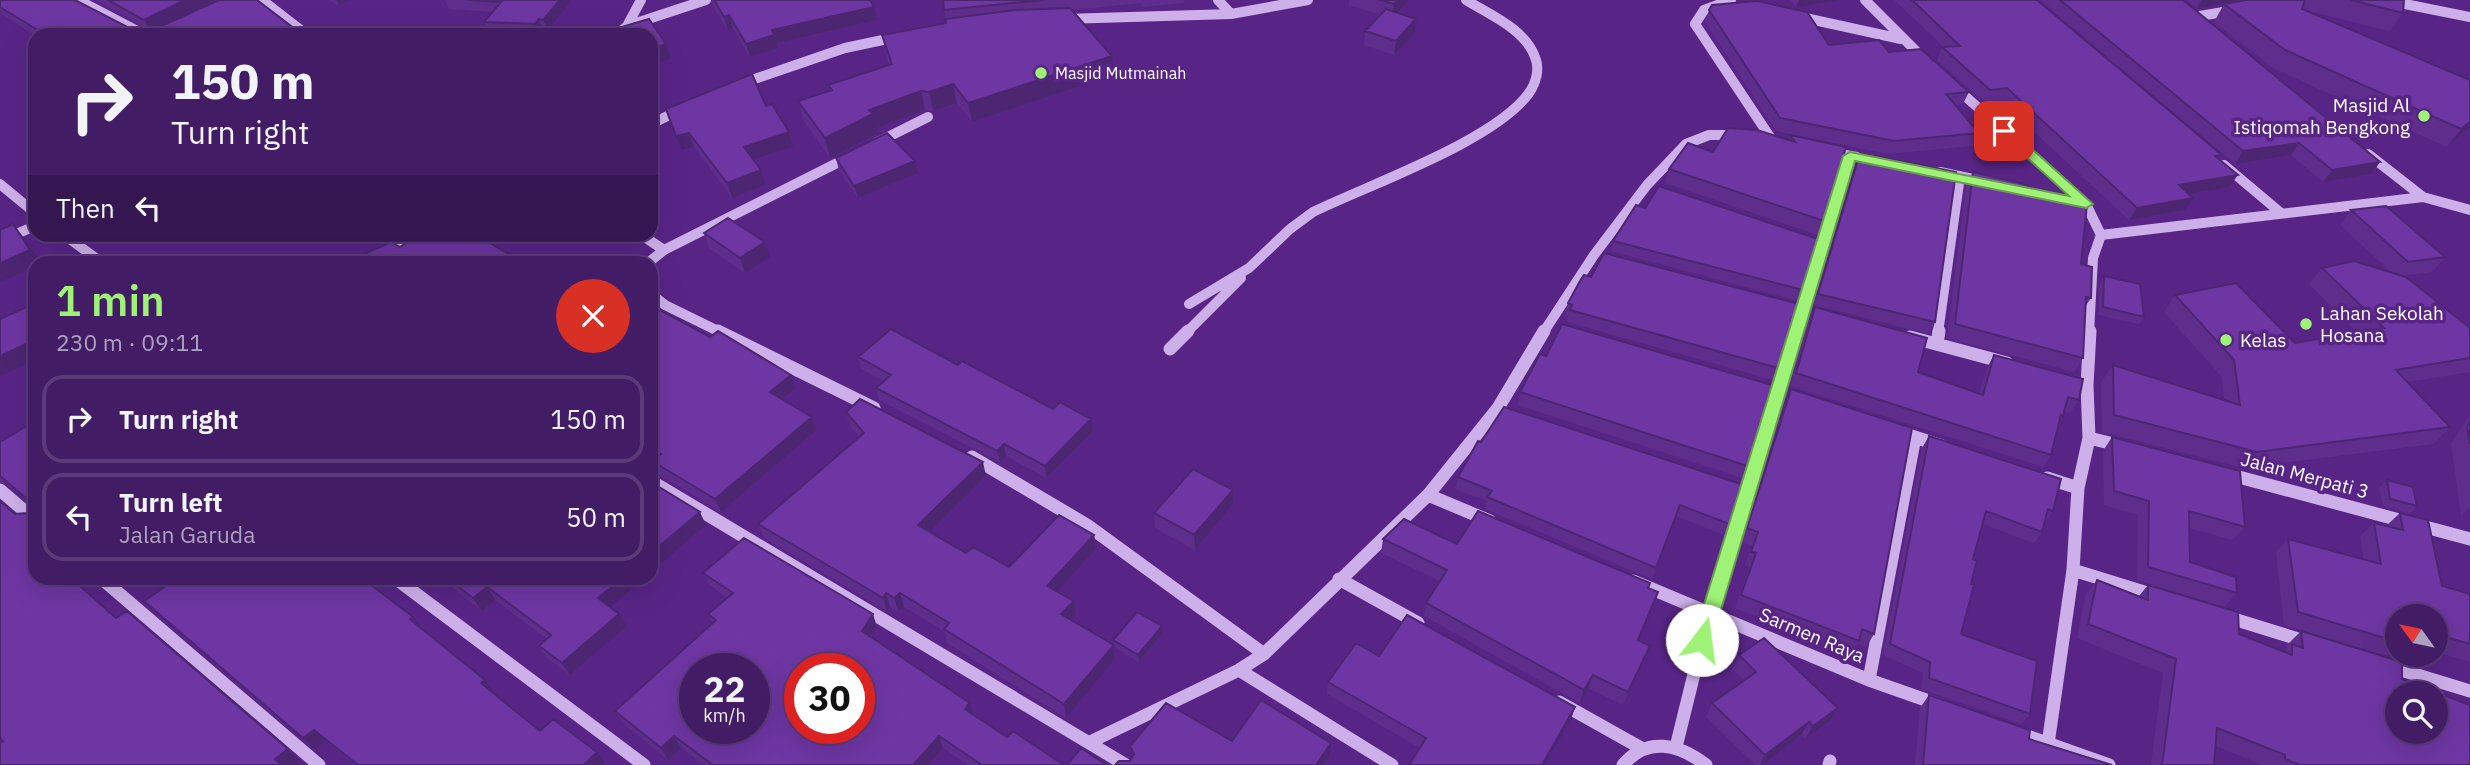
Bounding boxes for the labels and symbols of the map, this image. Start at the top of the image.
place label: Masjid Mutmainah [1055,63,1186,83]
marker: Masjid Mutmainah [1033,65,1049,81]
place label: Masjid Al Istiqomah Bengkong [2233,93,2410,139]
pin [1974,101,2034,161]
marker: Masjid Al Istiqomah Bengkong [2416,108,2432,124]
place label: Lahan Sekolah Hosana [2320,301,2444,347]
marker: Lahan Sekolah Hosana [2298,316,2314,332]
place label: Kelas [2240,328,2287,352]
marker: Kelas [2218,332,2234,348]
street label: Jalan Merpati 3 [2238,446,2372,504]
street label: Sarmen Raya [1756,602,1868,668]
position arrow [1665,603,1739,677]
north arrow [2385,604,2448,667]
speed limit sign: 30 [784,653,875,744]

